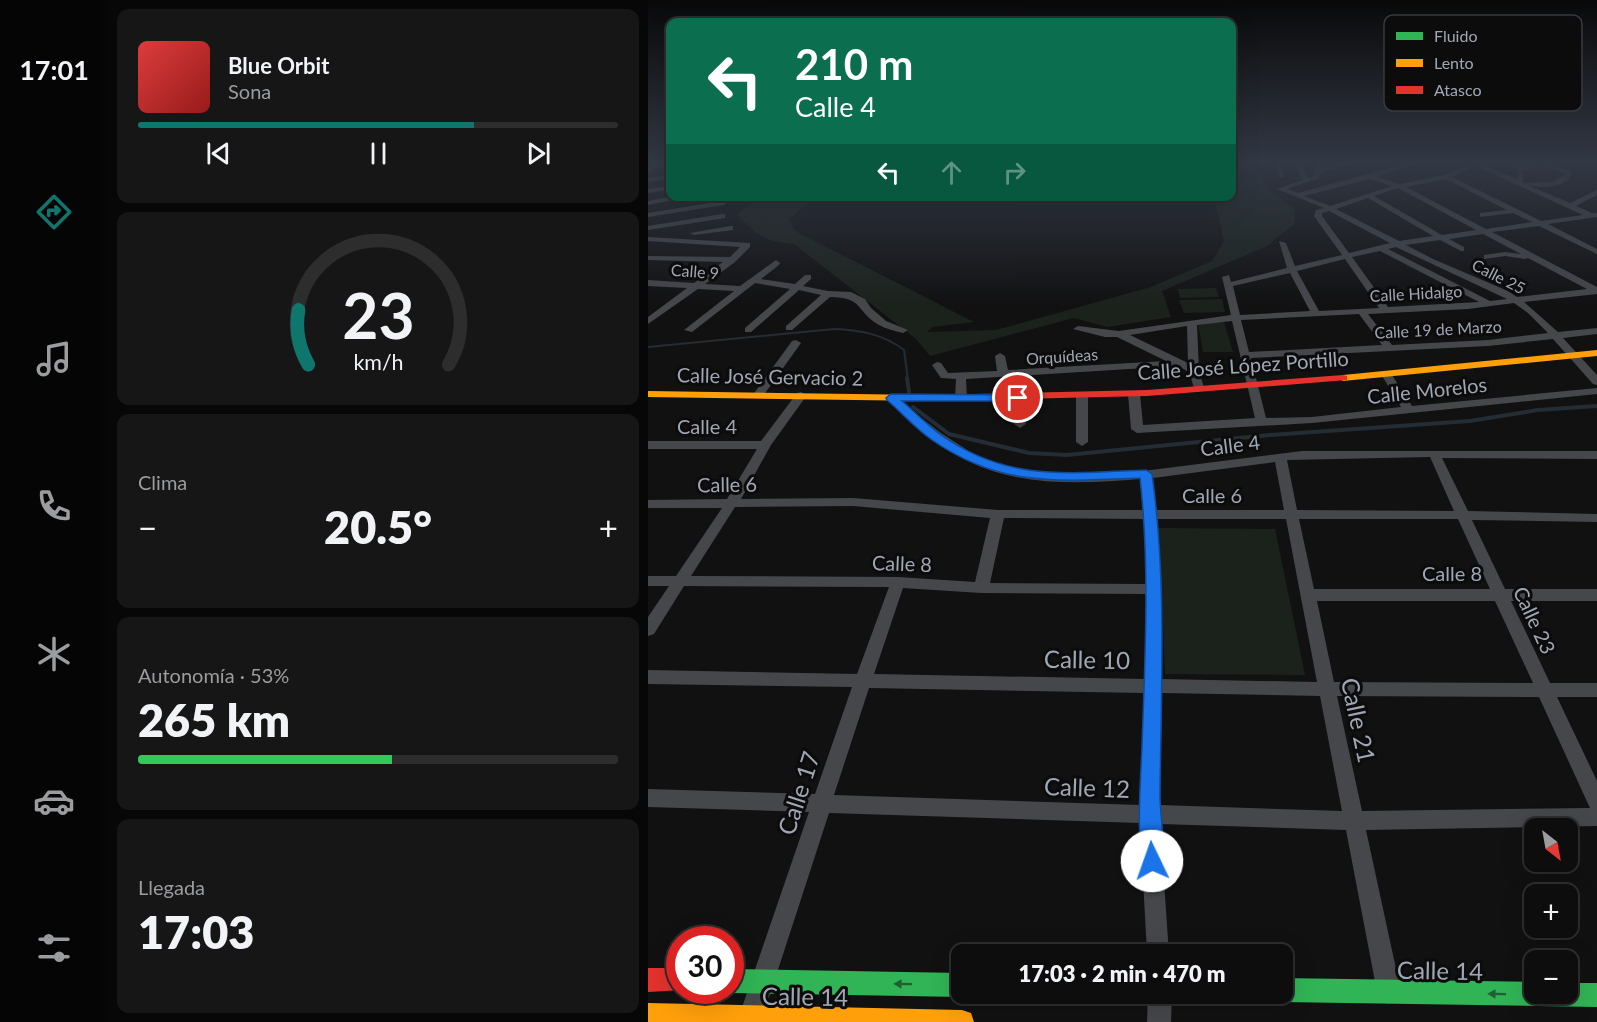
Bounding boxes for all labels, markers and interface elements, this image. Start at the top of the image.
legend [1384,15,1582,111]
text: Fluido [1434,26,1477,45]
text: 210 m [795,39,913,89]
icon: left [696,42,774,120]
text: Blue Orbit [228,52,329,79]
text: 17:01 [19,53,89,86]
text: Lento [1434,53,1474,72]
text: Sona [228,79,271,103]
text: Atasco [1434,80,1482,99]
text: Calle 4 [795,90,876,123]
icon: previous [202,137,235,170]
icon: pause [362,137,395,170]
icon: next [522,137,555,170]
icon: left [872,156,905,189]
icon: ahead [935,156,968,189]
icon: right [998,156,1031,189]
icon: directions [33,191,75,233]
street label: Calle 25 [1469,255,1529,297]
street label: Calle 9 [670,260,720,282]
text: 23 [342,278,414,353]
street label: Calle Hidalgo [1369,281,1463,305]
street label: Calle 19 de Marzo [1374,316,1502,342]
icon: music [33,338,75,380]
street label: Orquídeas [1025,344,1099,368]
street label: Calle José López Portillo [1137,346,1349,384]
text: km/h [353,350,403,376]
street label: Calle José Gervacio 2 [677,362,863,390]
pin [992,372,1043,423]
street label: Calle Morelos [1366,372,1488,408]
icon: arrive [1001,381,1034,414]
street label: Calle 4 [677,414,737,438]
street label: Calle 4 [1199,429,1262,461]
text: Clima [138,470,187,494]
street label: Calle 6 [697,471,757,497]
street label: Calle 6 [1182,483,1242,507]
icon: phone [33,485,75,527]
text: 20.5° [324,500,432,554]
text: − [138,507,157,547]
text: + [599,507,618,547]
street label: Calle 8 [872,550,932,576]
street label: Calle 8 [1422,561,1482,585]
street label: Calle 23 [1509,582,1561,658]
icon: climate [33,633,75,675]
street label: Calle 10 [1044,644,1130,674]
text: Autonomía · 53% [138,663,289,687]
street label: Calle 21 [1336,675,1382,765]
text: 265 km [138,693,290,747]
street label: Calle 17 [771,748,825,838]
street label: Calle 12 [1044,771,1130,803]
icon: car [33,780,75,822]
north arrow [1524,818,1578,872]
map controls [1524,818,1578,1004]
position arrow [1120,829,1184,893]
text: Llegada [138,875,205,899]
button: + [1524,884,1578,938]
text: 17:03 [138,905,254,959]
speed limit sign: 30 [666,926,744,1004]
icon: filters [33,927,75,969]
button: − [1524,950,1578,1004]
street label: Calle 14 [1397,955,1483,985]
text: 17:03 · 2 min · 470 m [1019,960,1225,987]
one-way arrow [894,979,913,989]
street label: Calle 14 [762,981,848,1011]
one-way arrow [1487,989,1506,998]

